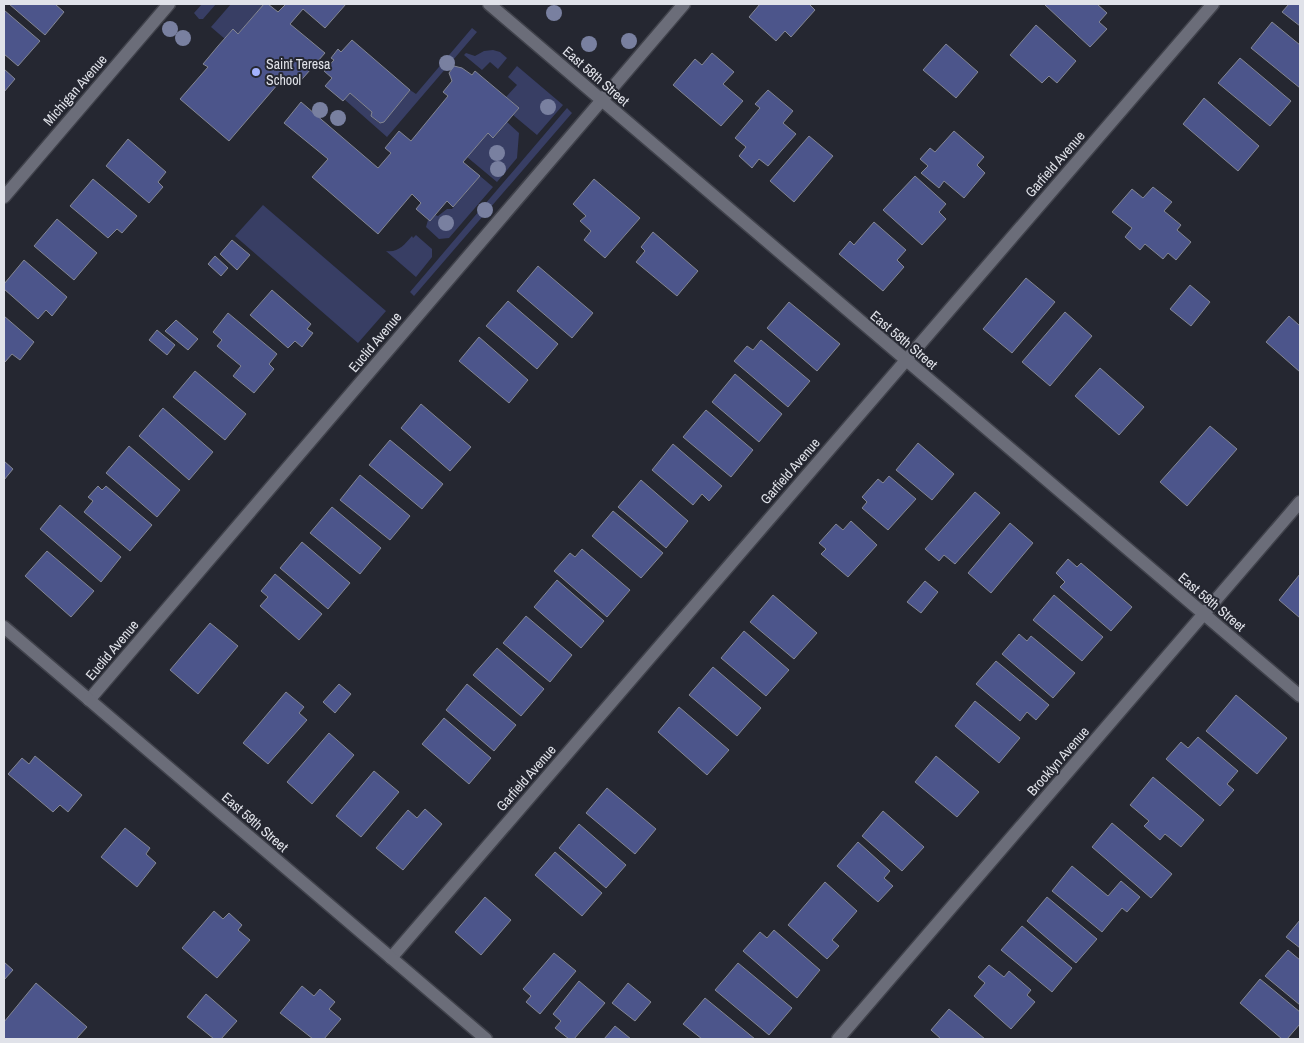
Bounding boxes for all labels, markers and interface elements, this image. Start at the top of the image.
street label: East 58th Street [559,42,633,110]
street label: Michigan Avenue [39,51,111,129]
place label: Saint Teresa School [266,55,331,89]
marker: Saint Teresa School [250,66,262,78]
street label: Garfield Avenue [1021,127,1089,201]
street label: East 58th Street [867,307,941,373]
street label: Euclid Avenue [345,308,405,376]
street label: Garfield Avenue [756,434,824,508]
street label: East 58th Street [1175,569,1249,635]
street label: Euclid Avenue [82,616,142,684]
street label: Brooklyn Avenue [1023,723,1093,799]
street label: Garfield Avenue [492,741,560,815]
street label: East 59th Street [218,788,292,856]

